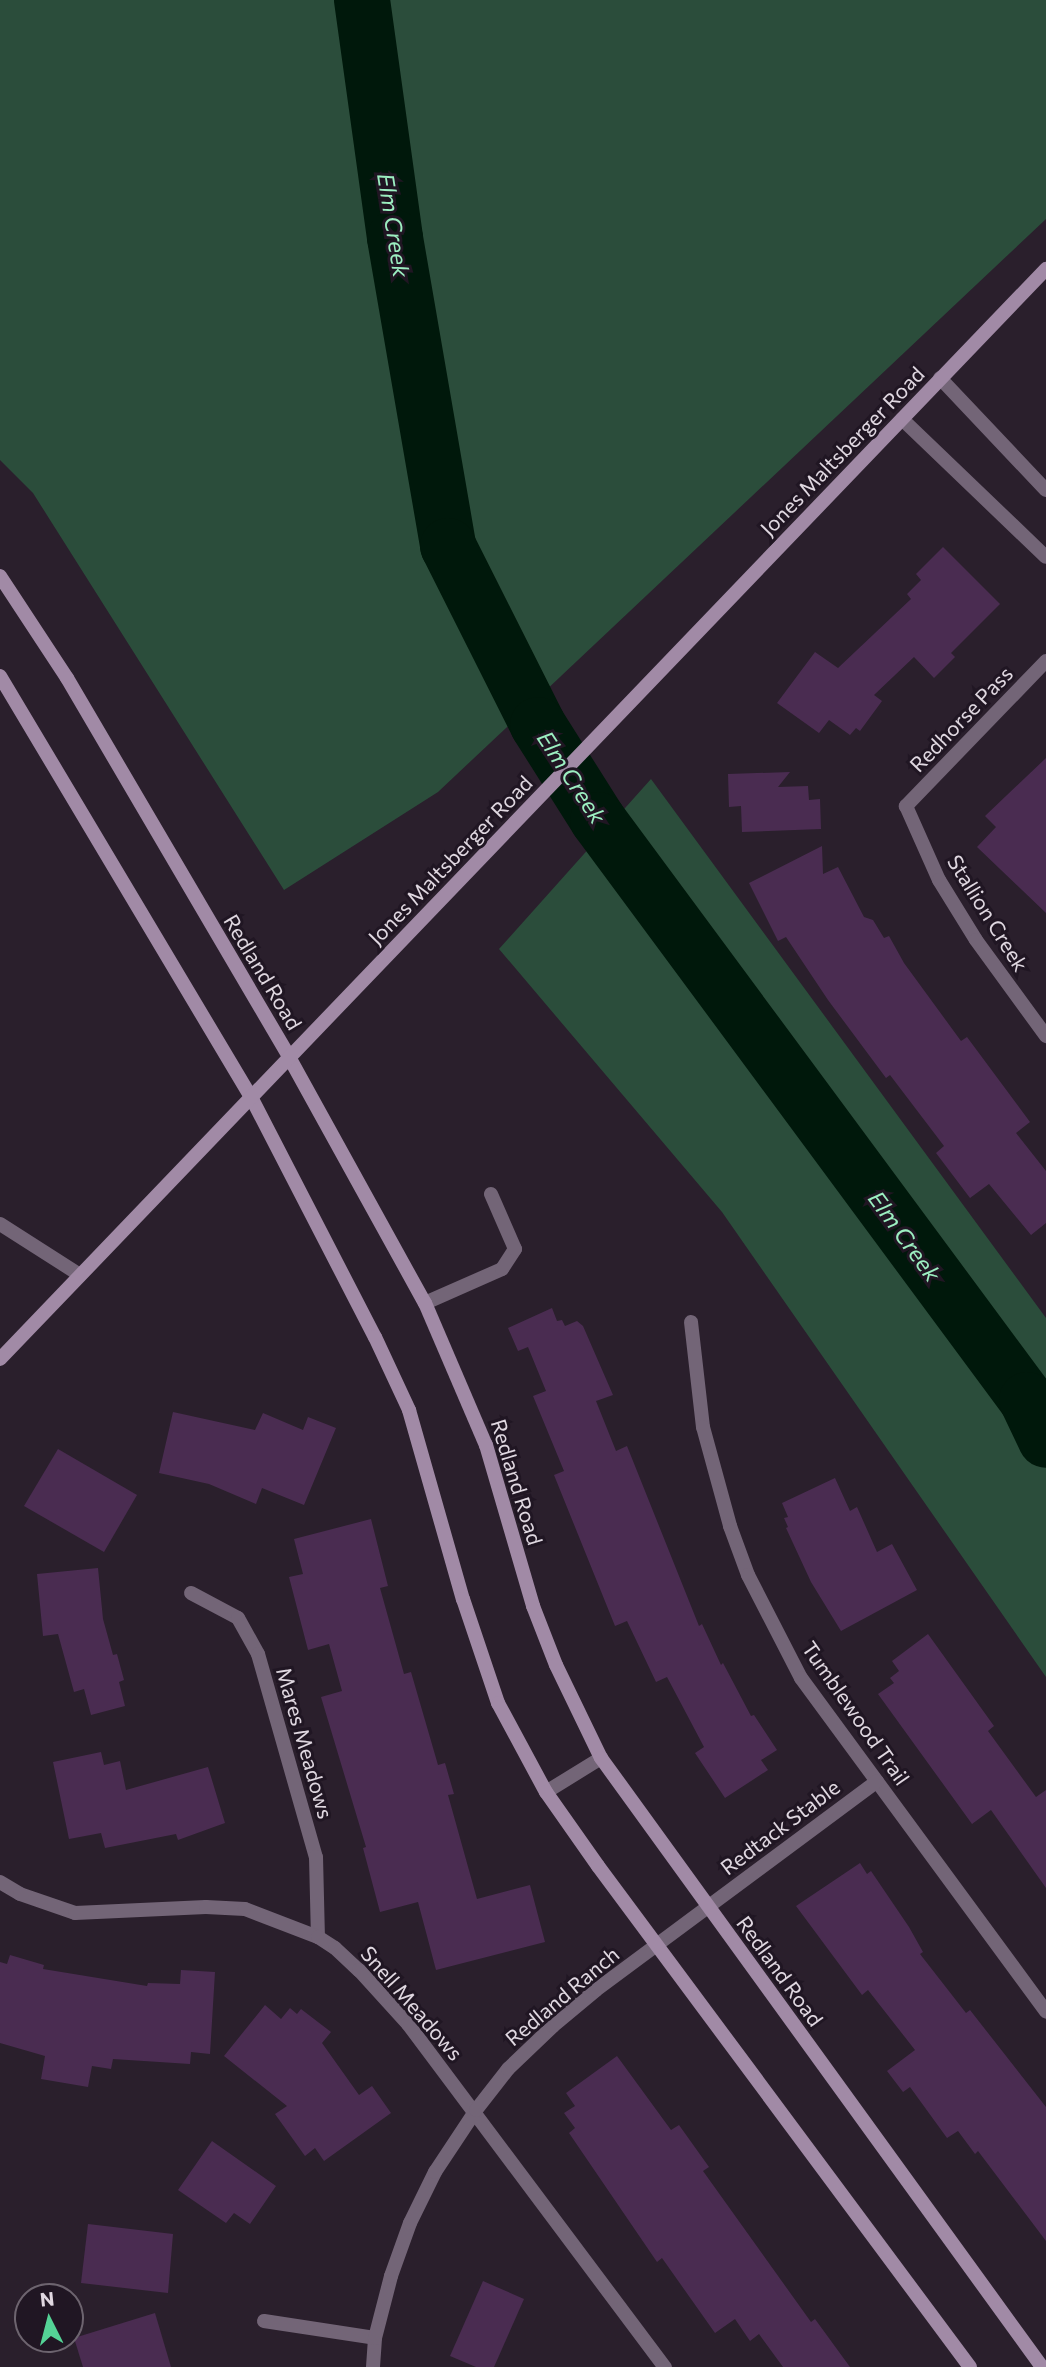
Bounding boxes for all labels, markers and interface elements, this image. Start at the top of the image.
water label: Elm Creek [372,171,416,279]
street label: Jones Maltsberger Road [755,361,929,541]
street label: Redhorse Pass [904,661,1018,777]
water label: Elm Creek [532,725,612,829]
street label: Jones Maltsberger Road [363,770,537,950]
street label: Stallion Creek [942,850,1034,976]
street label: Redland Road [219,910,307,1034]
water label: Elm Creek [863,1185,947,1287]
street label: Redland Road [486,1416,548,1548]
street label: Tumblewood Trail [797,1636,915,1790]
street label: Mares Meadows [271,1664,339,1822]
street label: Redtack Stable [716,1774,844,1880]
street label: Redland Road [732,1911,828,2031]
street label: Snell Meadows [356,1941,468,2065]
street label: Redland Ranch [500,1941,624,2051]
north arrow [14,2283,84,2353]
text: N [39,2286,55,2311]

